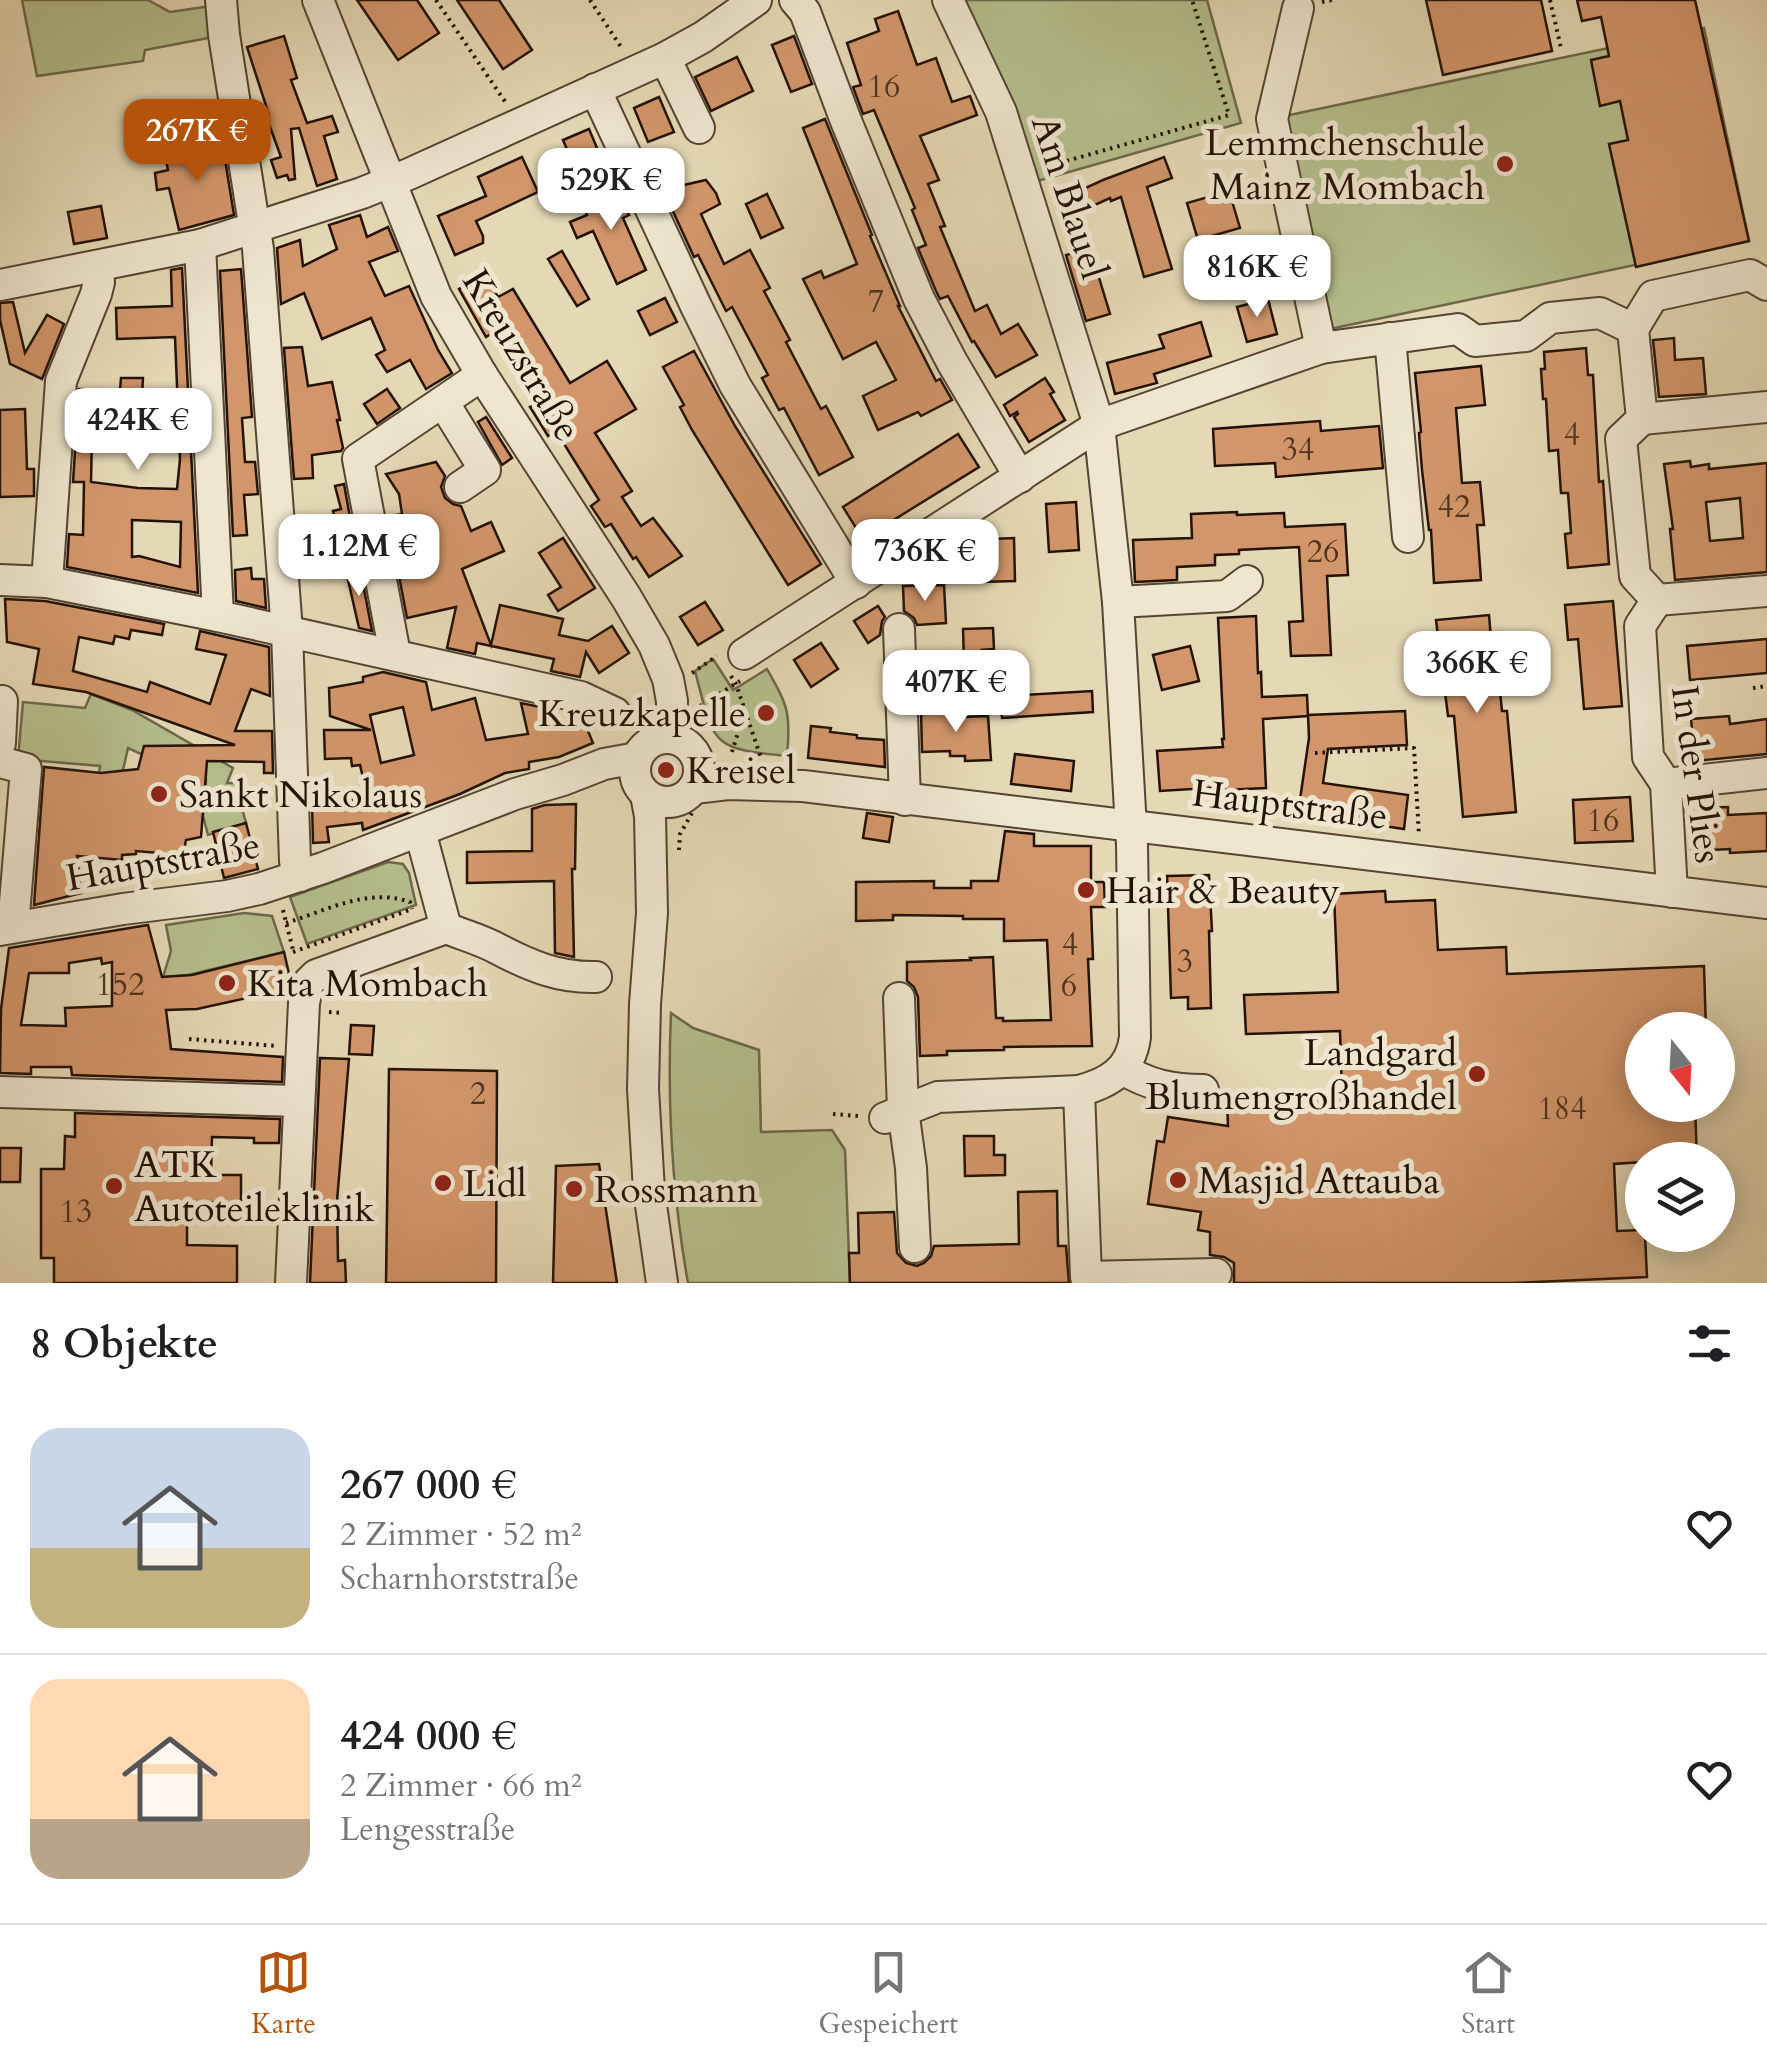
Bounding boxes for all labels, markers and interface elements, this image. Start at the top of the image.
house number: 16 [868,65,900,109]
pin: 267K € [116,99,278,184]
text: 267K € [146,109,248,153]
street label: Am Blauel [1018,109,1120,286]
place label: Lemmchenschule Mainz Mombach [1205,117,1485,213]
pin: 529K € [530,148,692,233]
marker: Lemmchenschule Mainz Mombach [1494,153,1516,175]
text: 529K € [560,158,662,202]
pin: 816K € [1176,235,1338,320]
text: 816K € [1206,245,1308,289]
street label: Kreuzstraße [449,260,593,451]
house number: 7 [868,280,884,324]
pin: 424K € [57,388,219,473]
text: 424K € [87,398,189,442]
house number: 4 [1564,413,1580,457]
house number: 34 [1282,428,1314,472]
house number: 42 [1438,485,1470,529]
pin: 1.12M € [267,514,451,599]
pin: 736K € [844,519,1006,604]
text: 1.12M € [300,524,418,568]
text: 736K € [874,529,976,573]
house number: 26 [1307,530,1339,574]
pin: 366K € [1396,631,1558,716]
text: 366K € [1426,641,1528,685]
pin: 407K € [875,650,1037,735]
text: 407K € [905,660,1007,704]
street label: In der Plies [1658,682,1734,866]
place label: Kreuzkapelle [538,688,746,740]
marker: Kreuzkapelle [755,702,777,724]
place label: Kreisel [686,745,796,797]
marker: Kreisel [655,759,677,781]
street label: Hauptstraße [1189,767,1390,843]
place label: Sankt Nikolaus [179,769,422,821]
marker: Sankt Nikolaus [148,783,170,805]
house number: 16 [1587,799,1619,843]
street label: Hauptstraße [62,819,264,905]
place label: Hair & Beauty [1106,865,1340,917]
marker: Hair & Beauty [1075,879,1097,901]
house number: 4 [1062,923,1078,967]
house number: 3 [1177,940,1193,984]
place label: Kita Mombach [247,958,488,1010]
house number: 152 [95,963,145,1007]
house number: 6 [1061,964,1077,1008]
marker: Kita Mombach [216,972,238,994]
north arrow [1625,1012,1735,1122]
map controls [1625,1012,1735,1252]
place label: Landgard Blumengroßhandel [1145,1027,1457,1123]
marker: Landgard Blumengroßhandel [1466,1063,1488,1085]
house number: 2 [470,1072,486,1116]
house number: 184 [1537,1087,1587,1131]
place label: ATK Autoteileklinik [134,1139,375,1235]
button: layers [1625,1142,1735,1252]
place label: Masjid Attauba [1198,1155,1440,1207]
place label: Lidl [463,1158,527,1210]
place label: Rossmann [594,1164,758,1216]
marker: Masjid Attauba [1167,1169,1189,1191]
marker: Lidl [432,1172,454,1194]
marker: ATK Autoteileklinik [103,1175,125,1197]
marker: Rossmann [563,1178,585,1200]
house number: 13 [60,1190,92,1234]
text: 8 Objekte [30,1315,218,1372]
icon: filters [1682,1316,1737,1371]
text: 267 000 € [340,1456,517,1513]
icon: home [110,1468,230,1588]
icon: heart [1682,1501,1737,1556]
text: 2 Zimmer · 52 m² [340,1513,582,1557]
text: Scharnhorststraße [340,1557,579,1601]
text: 424 000 € [340,1707,517,1764]
icon: home [110,1719,230,1839]
icon: heart [1682,1752,1737,1807]
text: 2 Zimmer · 66 m² [340,1764,582,1808]
text: Lengesstraße [340,1808,515,1852]
tab: Karte [251,1945,316,2043]
tab: Gespeichert [819,1945,958,2043]
tab: Start [1461,1945,1516,2043]

